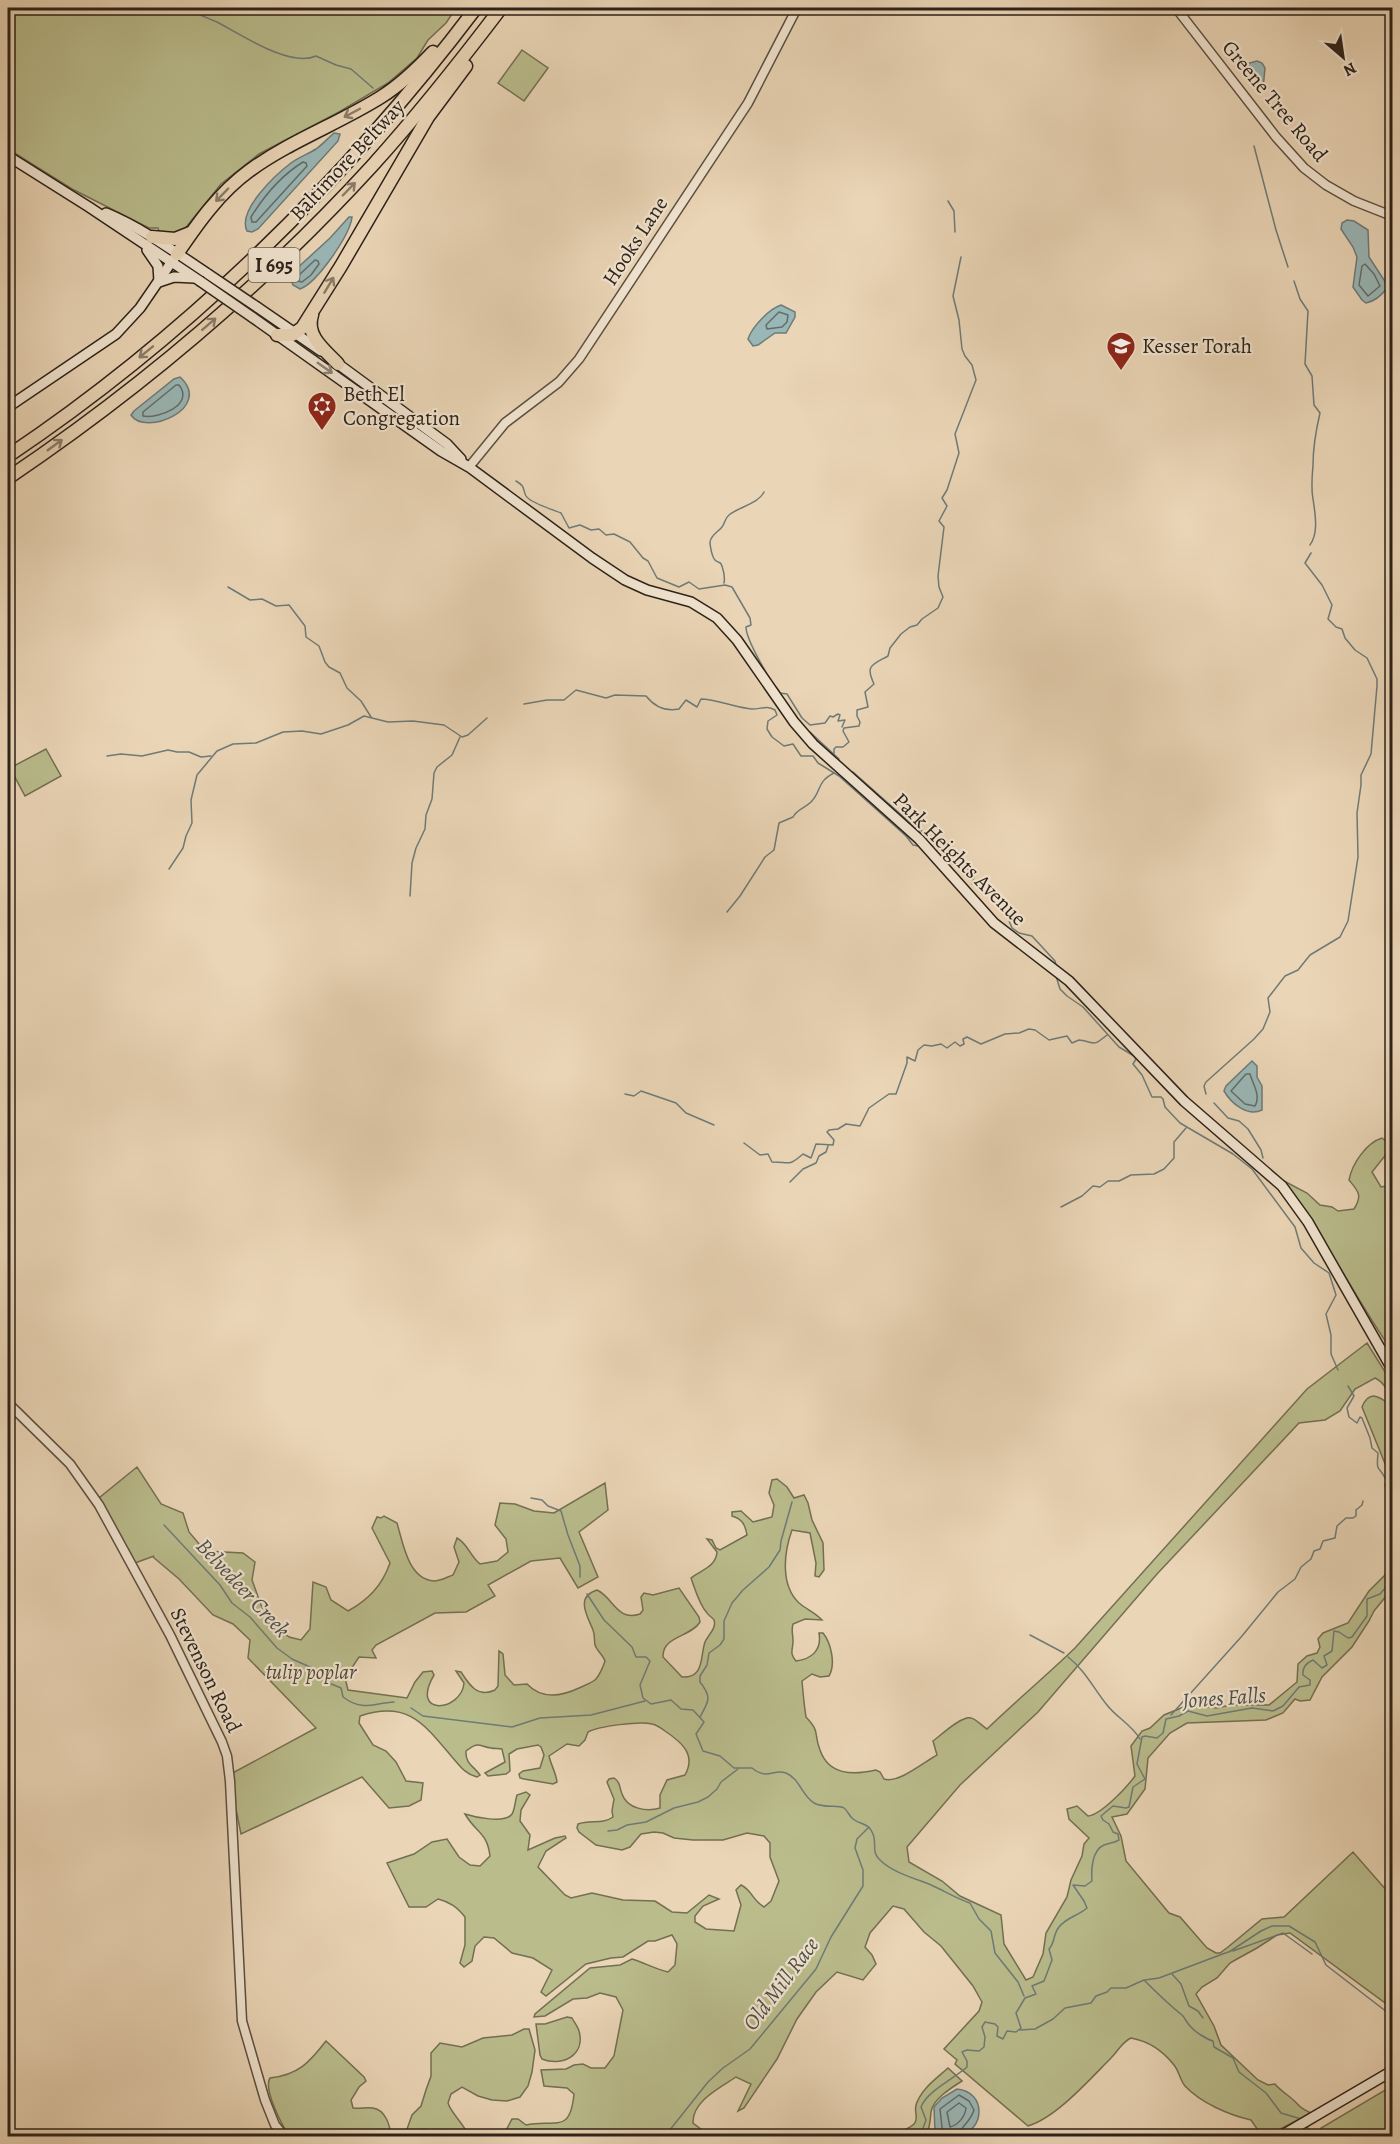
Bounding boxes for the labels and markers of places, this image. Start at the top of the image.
school or university icon: Kesser Torah [1105,330,1137,372]
place label: Kesser Torah [1142,332,1252,360]
place label: Beth El Congregation [343,380,460,432]
synagogue icon: Beth El Congregation [306,390,338,432]

